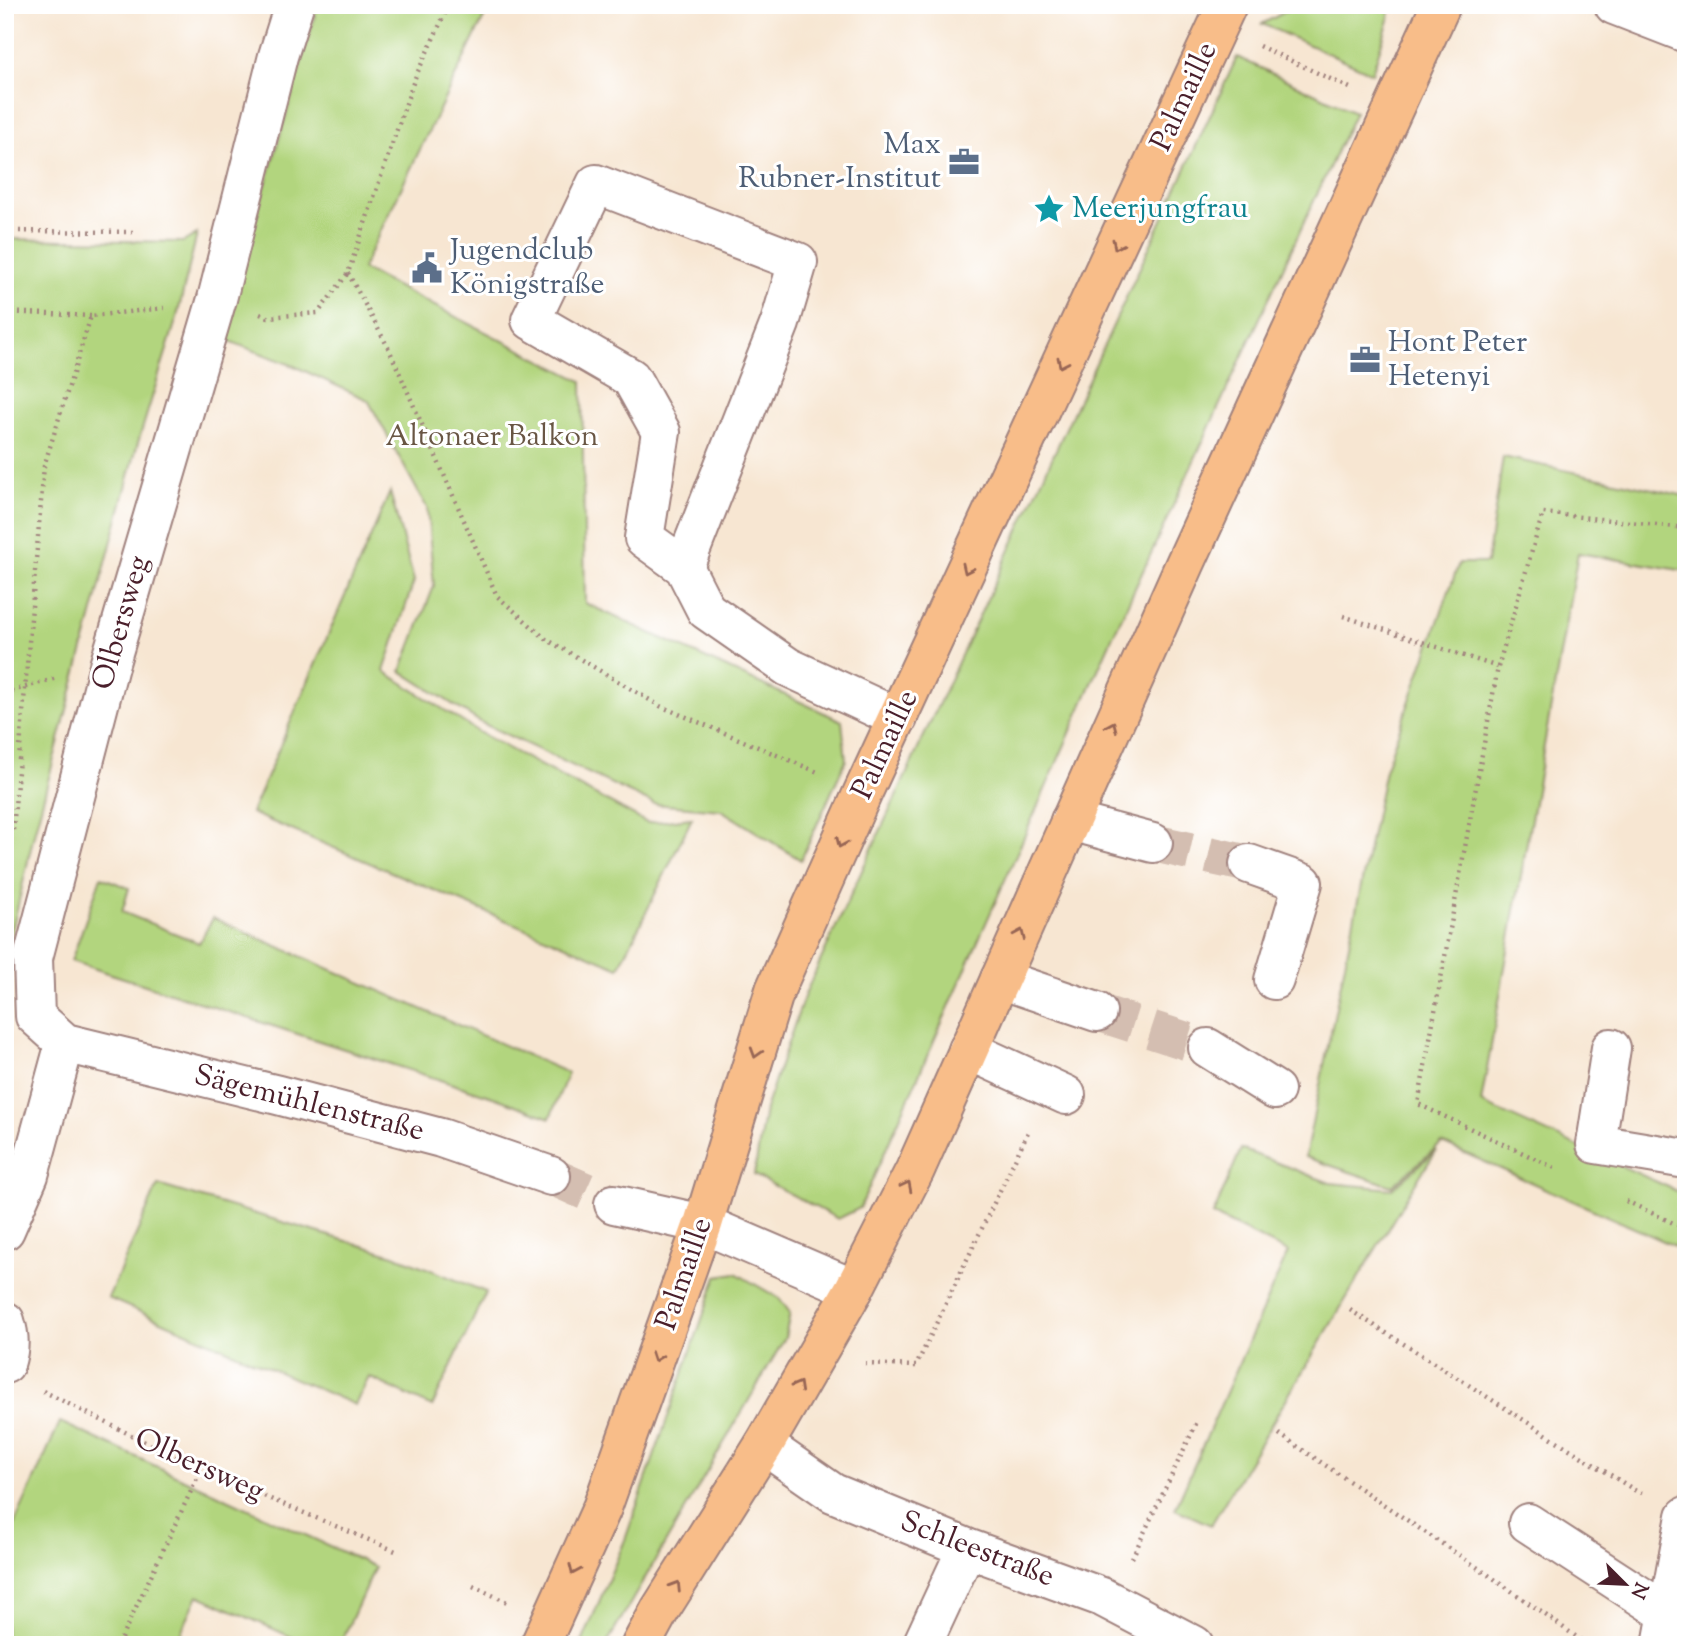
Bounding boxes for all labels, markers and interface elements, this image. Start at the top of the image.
street label: Palmaille [1141,35,1229,159]
place label: Max Rubner-Institut [738,124,941,201]
office icon: Max Rubner-Institut [947,145,981,179]
place label: Meerjungfrau [1072,188,1248,231]
place icon: Meerjungfrau [1032,192,1066,226]
place label: Jugendclub Königstraße [448,230,604,307]
one-way arrow [1111,238,1125,251]
public building icon: Jugendclub Königstraße [410,251,444,285]
place label: Hont Peter Hetenyi [1388,322,1527,399]
office icon: Hont Peter Hetenyi [1348,343,1382,377]
one-way arrow [1056,356,1070,368]
park label: Altonaer Balkon [385,416,599,459]
street label: Olbersweg [82,551,162,695]
one-way arrow [961,562,975,574]
street label: Palmaille [842,683,930,807]
one-way arrow [1104,721,1118,733]
one-way arrow [835,835,849,848]
one-way arrow [1012,929,1026,941]
one-way arrow [749,1047,764,1059]
street label: Sägemühlenstraße [189,1055,429,1153]
one-way arrow [898,1181,912,1193]
street label: Palmaille [646,1212,724,1336]
one-way arrow [650,1351,664,1363]
one-way arrow [790,1380,803,1393]
street label: Olbersweg [127,1418,271,1514]
street label: Schleestraße [894,1501,1060,1599]
north arrow [1590,1548,1660,1618]
one-way arrow [568,1563,582,1576]
text: N [1623,1577,1654,1602]
one-way arrow [667,1580,680,1593]

